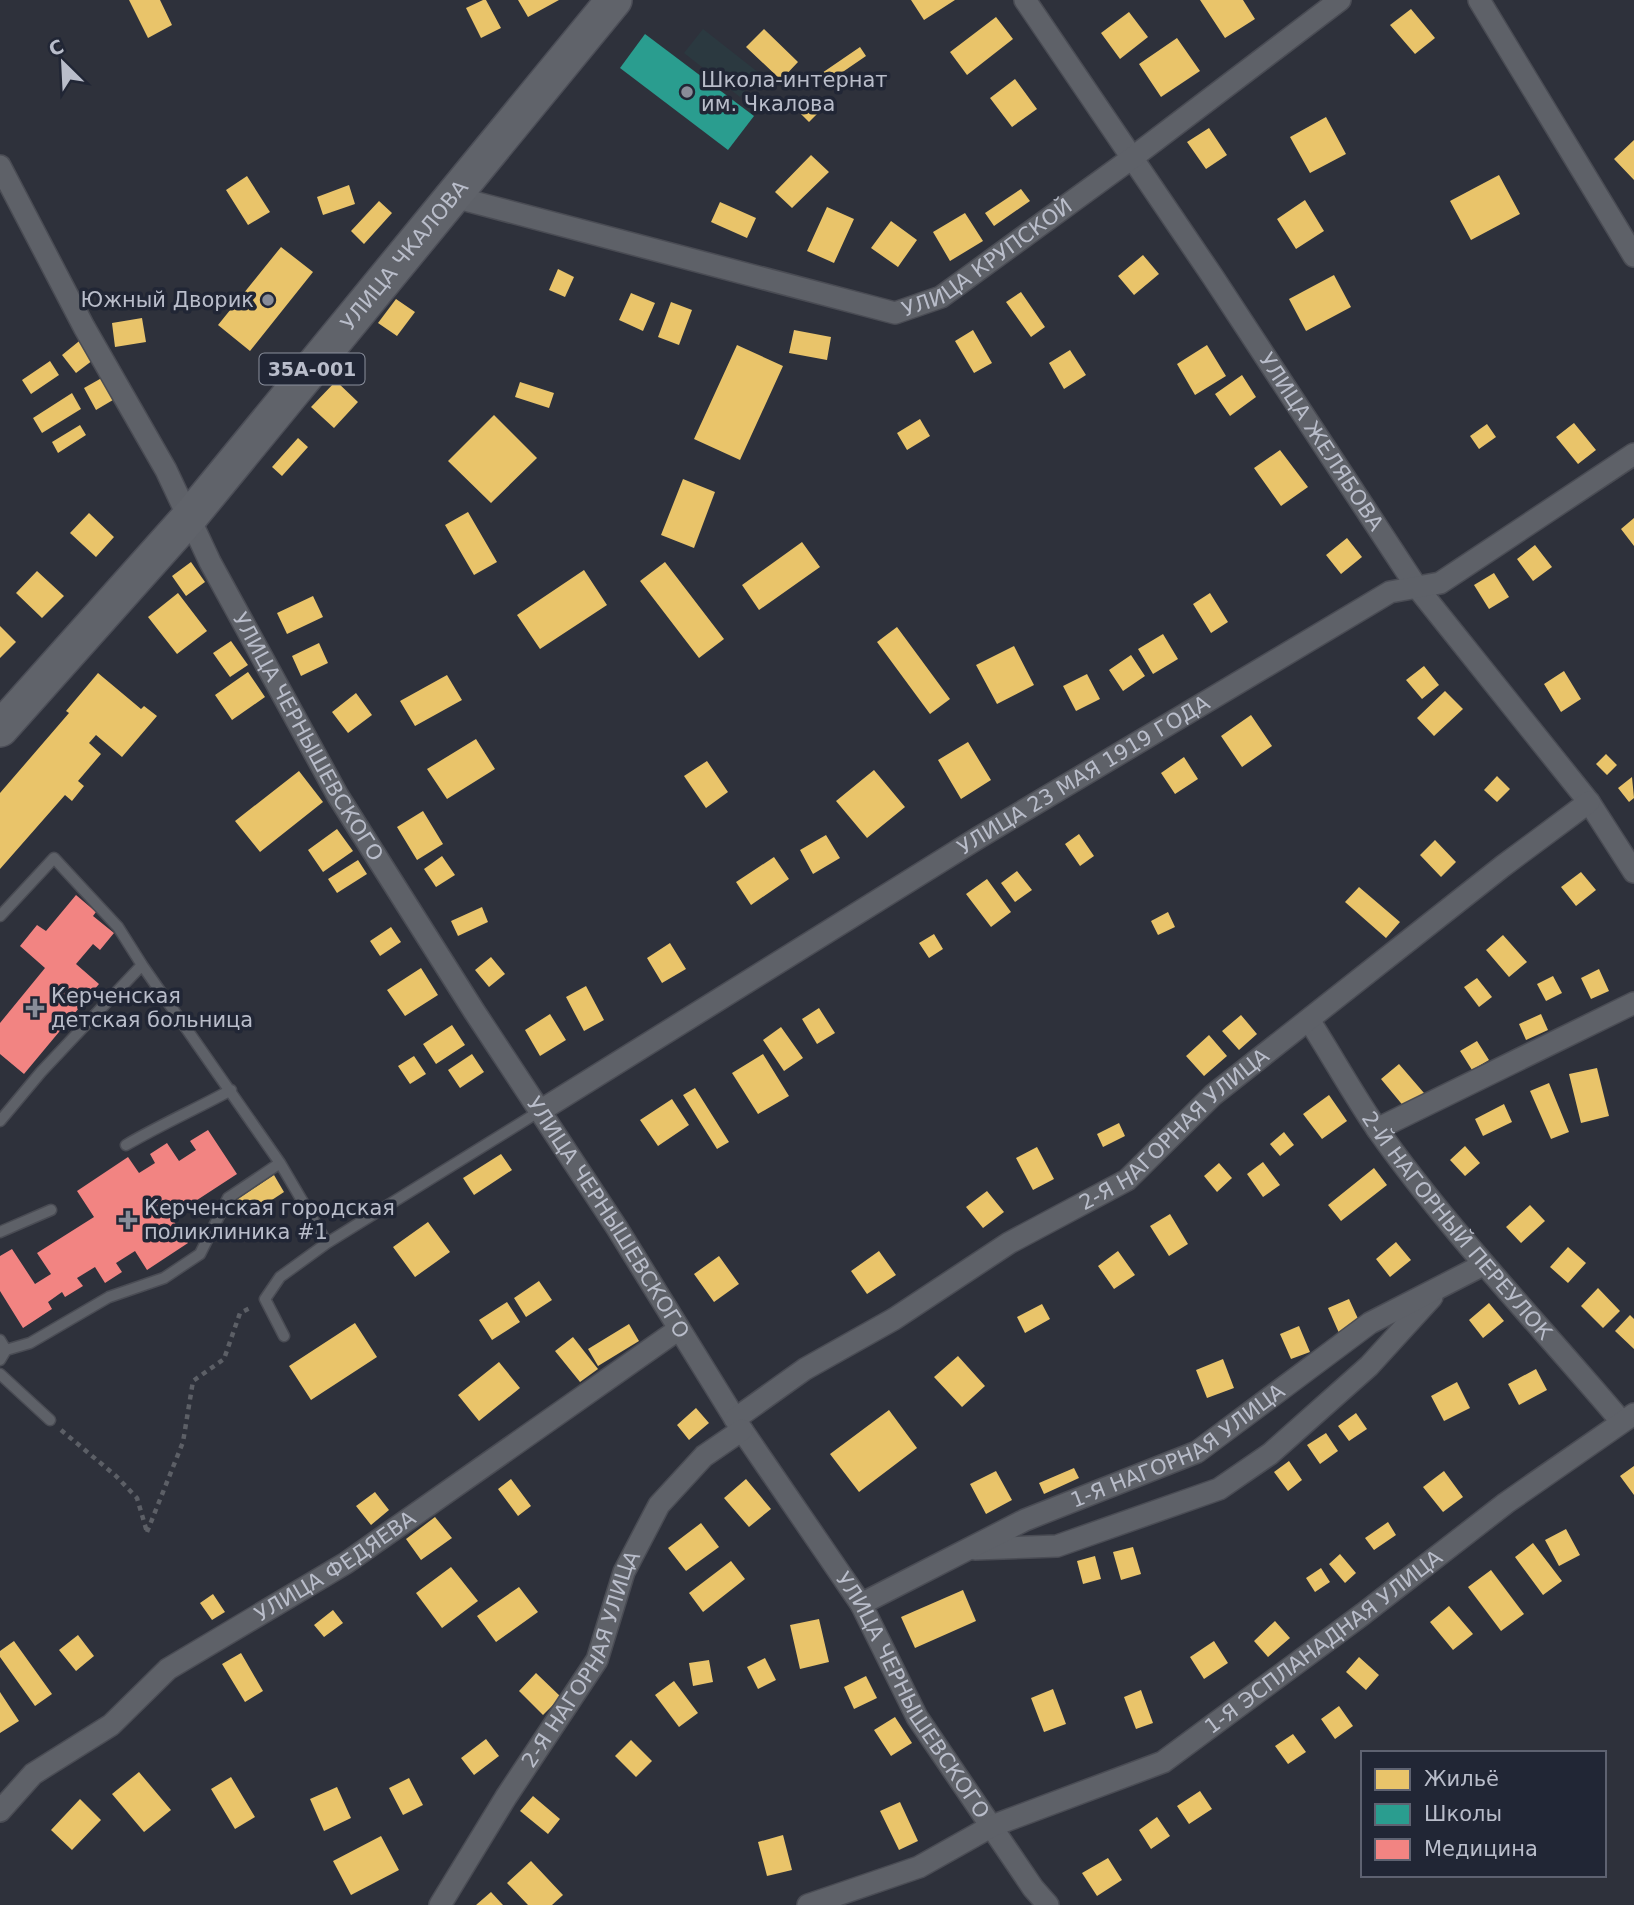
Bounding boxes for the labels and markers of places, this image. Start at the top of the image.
place label: Школа-интернат им. Чкалова [701,68,888,116]
marker: Школа-интернат им. Чкалова [679,84,695,100]
place label: Южный Дворик [80,288,254,312]
marker: Южный Дворик [260,292,276,308]
place label: Керченская детская больница [51,984,253,1032]
marker: Керченская детская больница [25,998,45,1018]
place label: Керченская городская поликлиника #1 [144,1196,395,1244]
marker: Керченская городская поликлиника #1 [118,1210,138,1230]

